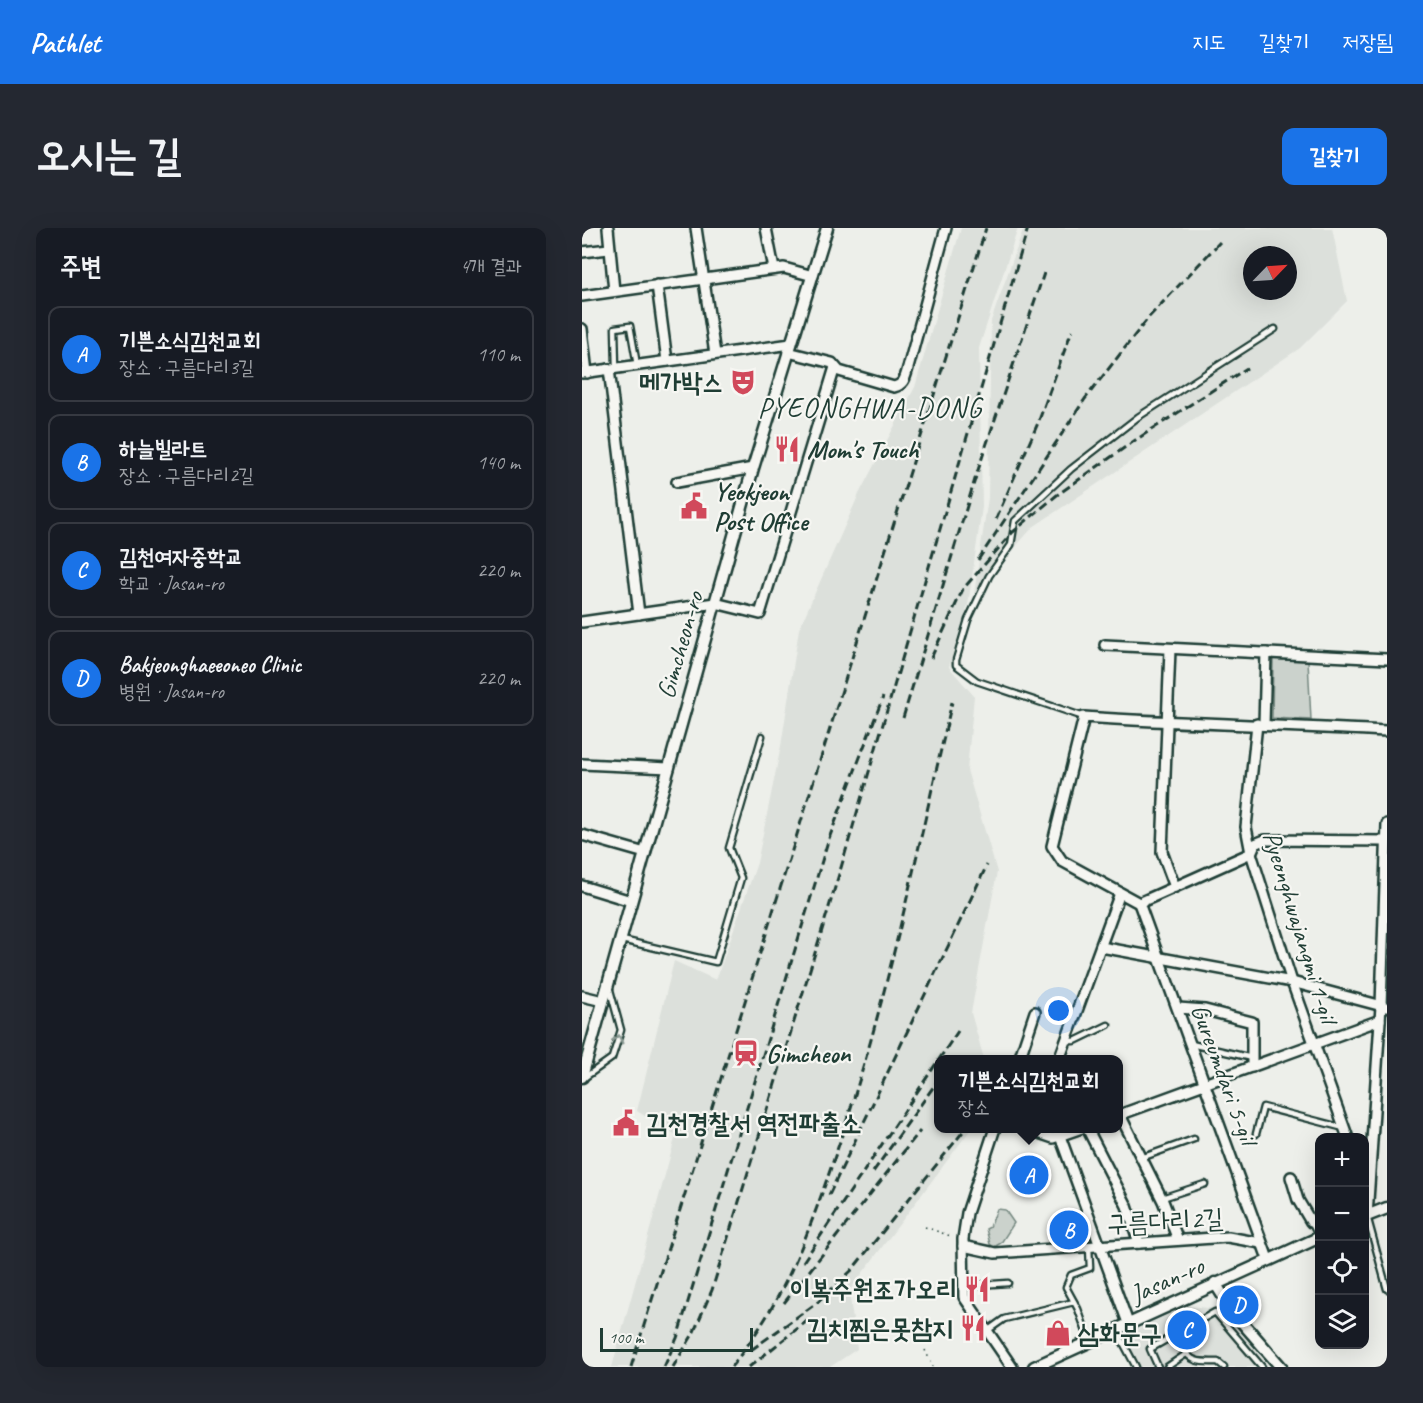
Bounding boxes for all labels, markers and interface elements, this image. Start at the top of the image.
text: Pathlet [30,25,100,60]
text: 지도 [1192,29,1226,55]
text: 길찾기 [1259,29,1309,55]
text: 저장됨 [1342,29,1393,55]
button: 길찾기 [1282,128,1387,185]
text: 오시는 길 [36,129,181,182]
north arrow [1243,246,1297,300]
text: 주변 [60,250,102,283]
text: 4개 결과 [460,254,522,279]
text: 기쁜소식김천교회 [119,327,261,355]
text: A [76,342,87,367]
text: 110 m [477,342,520,367]
text: 장소 · 구름다리3길 [119,355,254,380]
place label: 메가박스 [639,366,723,399]
theatre icon: 메가박스 [728,367,758,397]
district label: PYEONGHWA-DONG [758,390,984,425]
place label: Mom's Touch [807,433,920,466]
restaurant icon: Mom's Touch [772,434,802,464]
text: 하늘빌라트 [119,435,208,463]
text: B [76,450,87,475]
text: 140 m [477,450,520,475]
text: 장소 · 구름다리2길 [119,463,254,488]
place label: Yeokjeon Post Office [714,475,810,538]
public building icon: Yeokjeon Post Office [679,491,709,521]
text: 김천여자중학교 [119,543,243,571]
text: C [77,558,86,583]
text: 220 m [477,558,520,583]
text: 학교 · Jasan-ro [119,571,224,596]
street label: Gimcheon-ro [649,586,711,702]
text: Bakjeonghaeeoneo Clinic [119,651,302,679]
text: D [76,666,87,691]
text: 220 m [477,666,520,691]
text: 병원 · Jasan-ro [119,679,224,704]
street label: Pyeonghwajangmi 1-gil [1255,827,1346,1031]
your location [1044,996,1073,1025]
street label: Gureumdari 5-gil [1183,999,1266,1153]
one-way arrow [611,1034,623,1045]
place label: Gimcheon [766,1037,851,1070]
station icon: Gimcheon [731,1038,761,1068]
popup [934,1055,1123,1133]
text: 기쁜소식김천교회 [958,1067,1099,1095]
text: 장소 [958,1095,990,1120]
place label: 김천경찰서 역전파출소 [646,1107,862,1140]
public building icon: 김천경찰서 역전파출소 [611,1108,641,1138]
map controls [1315,1133,1369,1349]
button: + [1315,1133,1369,1187]
pin: A [1010,1152,1048,1198]
button: − [1315,1187,1369,1241]
street label: 구름다리2길 [1106,1201,1224,1241]
pin: B [1050,1208,1088,1252]
button: locate [1315,1241,1369,1295]
street label: Jasan-ro [1123,1249,1211,1312]
place label: 이복주원조가오리 [790,1273,957,1306]
restaurant icon: 이복주원조가오리 [962,1274,992,1304]
pin: D [1220,1282,1258,1328]
button: layers [1315,1295,1369,1349]
pin: C [1168,1308,1206,1352]
place label: 김치찜은못참지 [807,1312,953,1345]
restaurant icon: 김치찜은못참지 [958,1313,988,1343]
place label: 삼화문구 [1077,1317,1162,1350]
shop icon: 삼화문구 [1043,1318,1073,1348]
scale bar [600,1325,753,1352]
text: 100 m [609,1328,643,1348]

